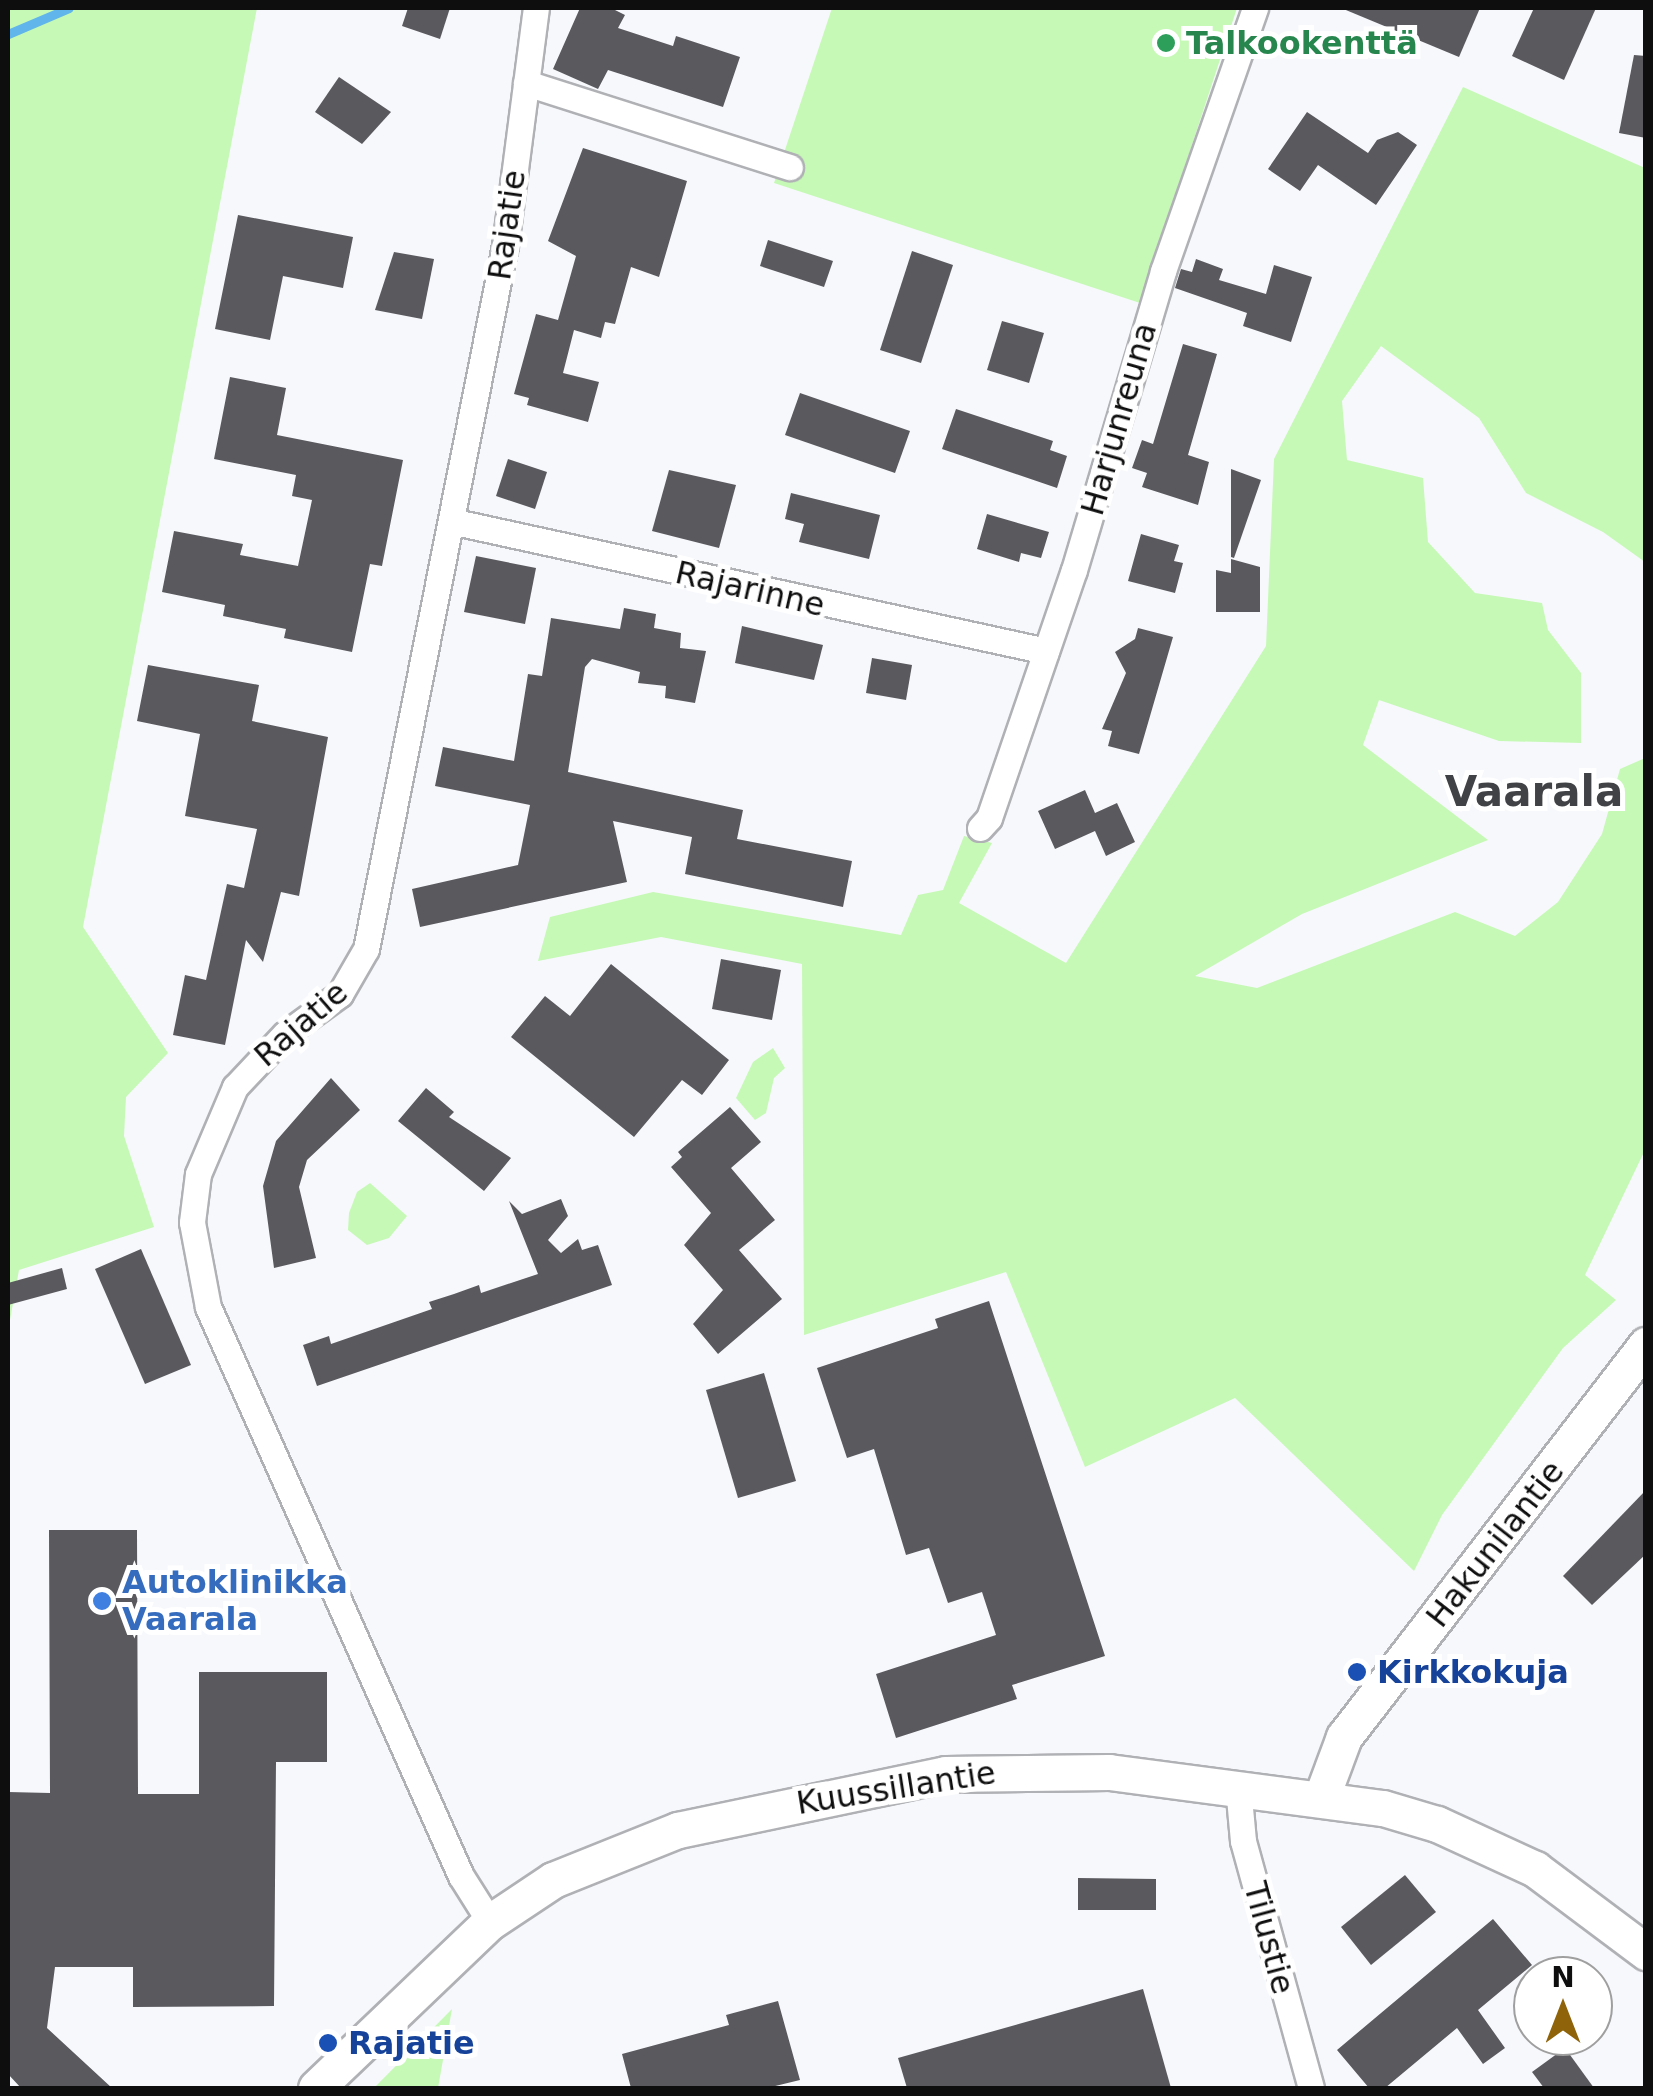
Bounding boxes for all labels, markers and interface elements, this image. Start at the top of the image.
place label: Talkookenttä [1186,24,1418,62]
marker: Talkookenttä [1155,32,1177,54]
street label: Rajatie [480,167,534,283]
street label: Harjunreuna [1073,318,1165,520]
street label: Rajarinne [672,553,828,625]
district label: Vaarala [1445,767,1623,817]
street label: Rajatie [247,973,355,1075]
street label: Hakunilantie [1418,1453,1572,1635]
place label: Autoklinikka Vaarala [122,1564,348,1639]
marker: Autoklinikka Vaarala [91,1590,113,1612]
place label: Kirkkokuja [1377,1653,1569,1691]
marker: Kirkkokuja [1346,1661,1368,1683]
street label: Kuussillantie [794,1753,998,1823]
street label: Tilustie [1236,1878,1302,1998]
north arrow [1513,1956,1613,2056]
text: N [1551,1961,1575,1994]
place label: Rajatie [348,2024,475,2062]
marker: Rajatie [317,2032,339,2054]

